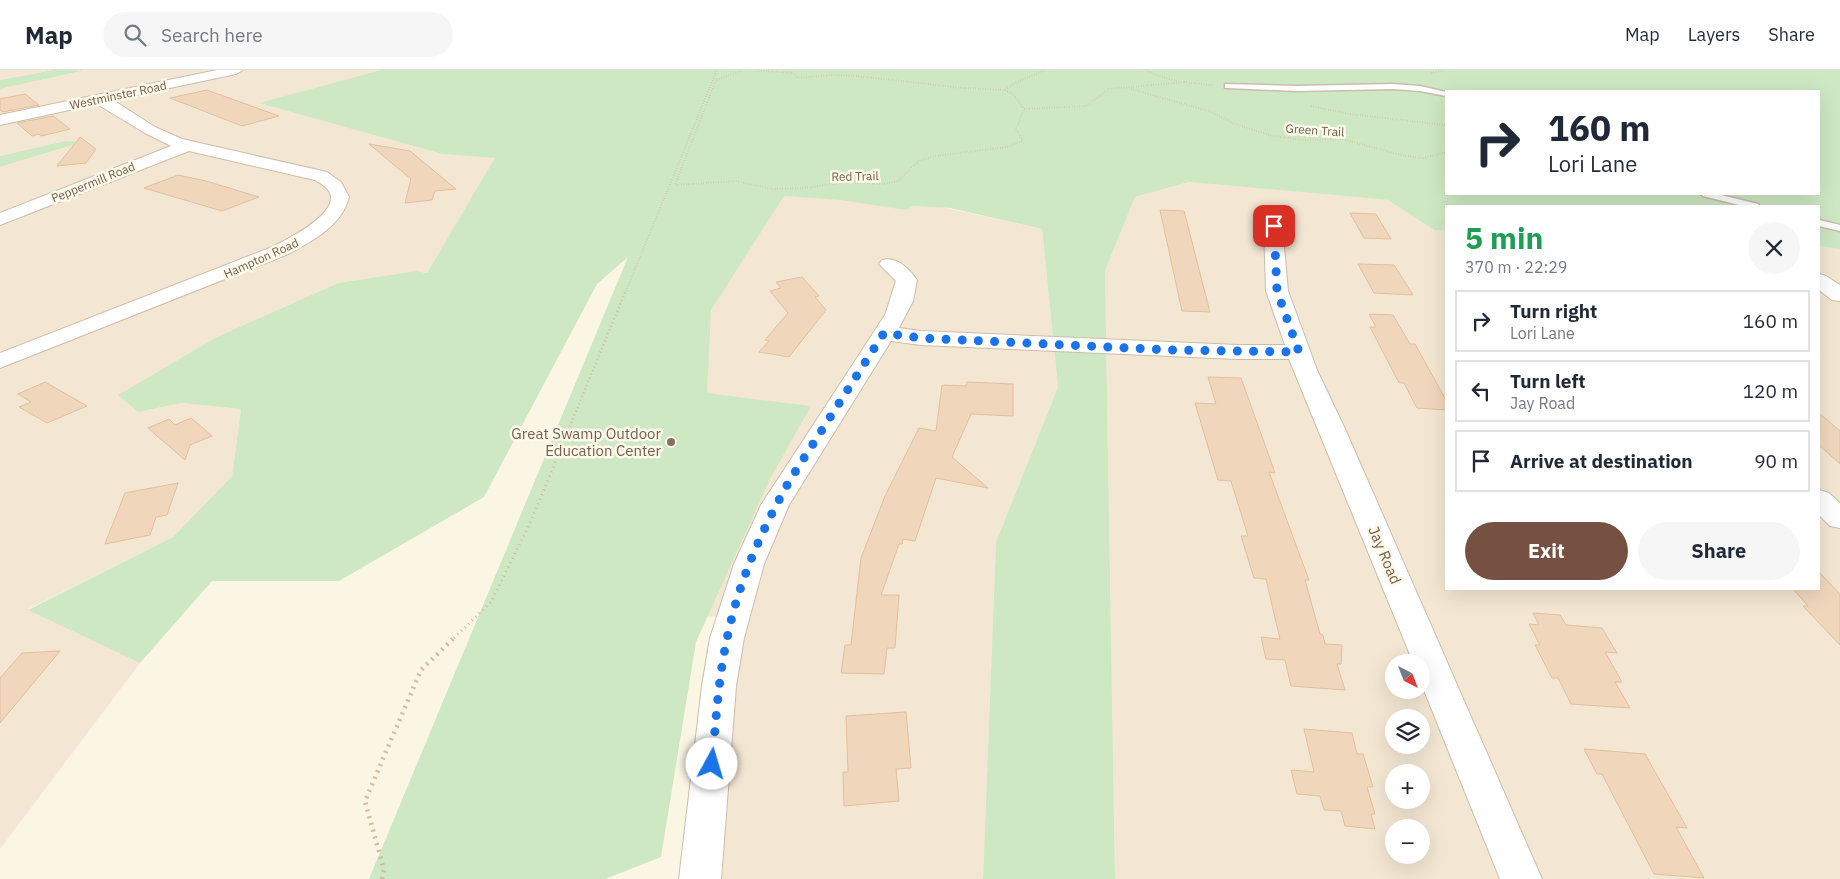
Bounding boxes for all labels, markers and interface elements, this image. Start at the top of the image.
search box [103,12,453,57]
text: Map [25,19,73,51]
icon: search [121,21,149,49]
text: Search here [161,23,263,47]
text: Map [1625,23,1660,46]
text: Layers [1688,23,1740,46]
text: Share [1768,23,1815,46]
street label: Westminster Road [68,77,168,113]
text: 160 m [1548,105,1651,151]
icon: right [1465,110,1530,175]
street label: Green Trail [1285,120,1345,140]
text: Lori Lane [1548,149,1637,178]
street label: Peppermill Road [49,158,137,206]
street label: Red Trail [831,168,879,184]
pin [1253,205,1295,247]
icon: arrive [1260,212,1288,240]
text: 5 min [1465,218,1543,257]
button: close [1748,222,1800,274]
street label: Hampton Road [221,235,301,281]
text: 370 m · 22:29 [1465,257,1567,277]
text: Turn right [1510,299,1597,323]
icon: right [1467,307,1495,335]
text: 160 m [1743,309,1798,333]
text: Lori Lane [1510,323,1575,343]
text: Turn left [1510,369,1586,393]
icon: left [1467,377,1495,405]
text: 120 m [1743,379,1798,403]
text: Jay Road [1510,393,1575,413]
place label: Great Swamp Outdoor Education Center [511,424,661,460]
marker: Great Swamp Outdoor Education Center [665,436,677,448]
icon: arrive [1467,447,1495,475]
text: Arrive at destination [1510,449,1693,473]
text: 90 m [1754,449,1798,473]
button: Exit [1465,522,1628,580]
button: Share [1638,522,1800,580]
street label: Jay Road [1364,523,1406,587]
north arrow [1385,654,1430,699]
map controls [1385,654,1430,864]
button: layers [1385,709,1430,754]
position arrow [685,737,737,789]
button: + [1385,764,1430,809]
button: − [1385,819,1430,864]

